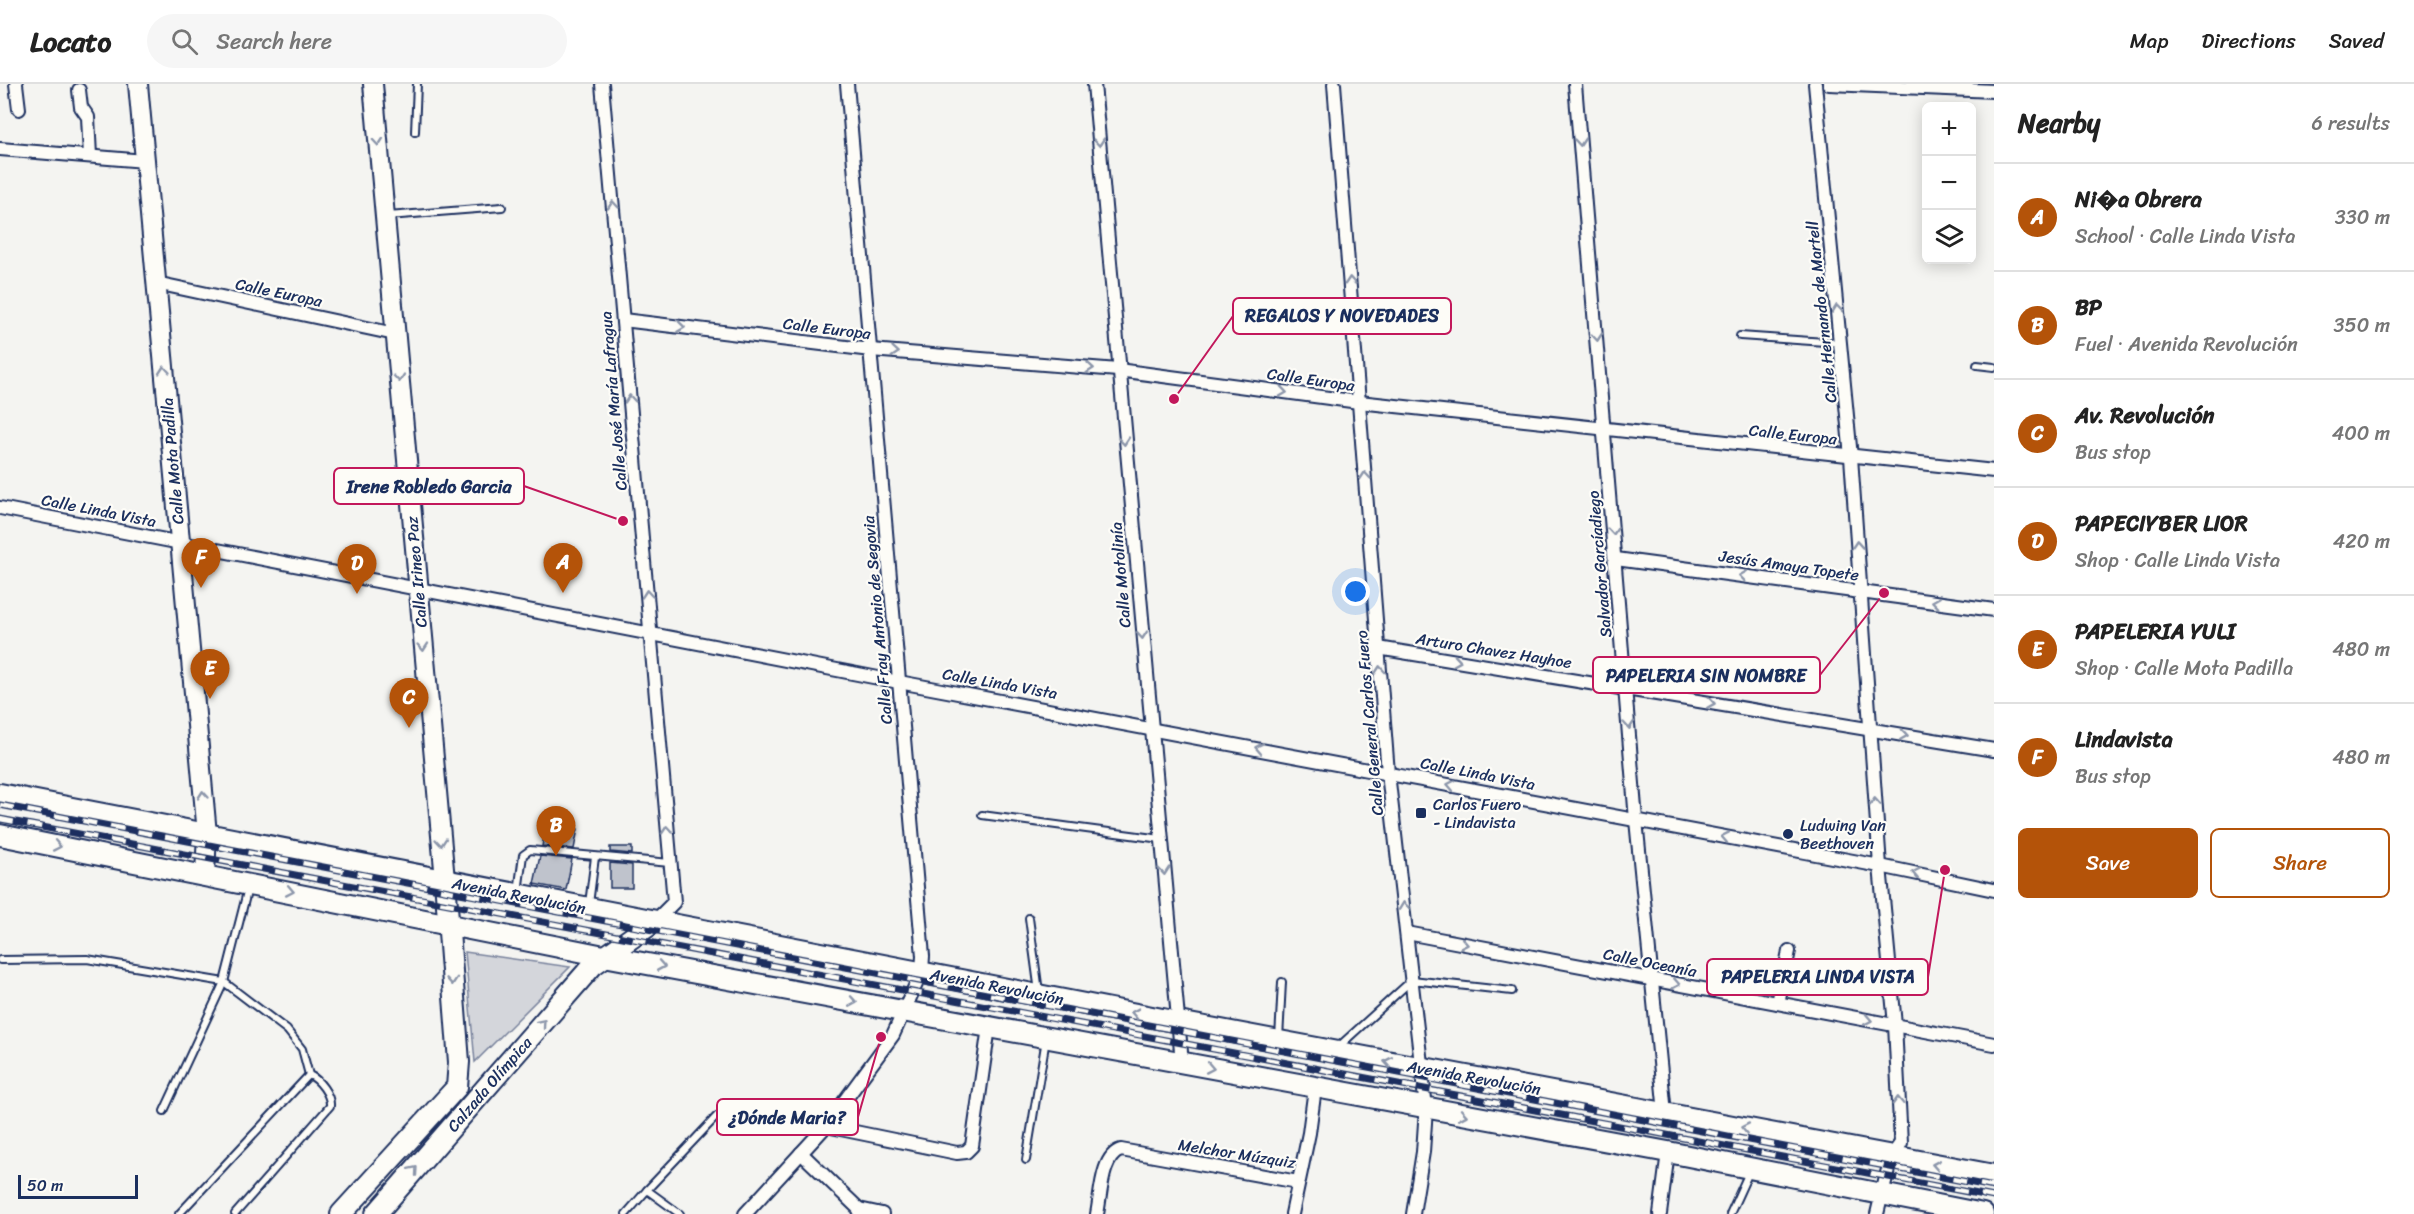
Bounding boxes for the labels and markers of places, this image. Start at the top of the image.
callout: REGALOS Y NOVEDADES [1233,298,1451,334]
callout: Irene Robledo Garcia [334,468,524,504]
pin: F [182,538,220,588]
pin: D [338,544,376,594]
pin: A [544,544,582,593]
pin: E [190,650,230,699]
callout: PAPELERIA SIN NOMBRE [1593,657,1820,693]
pin: C [390,678,428,728]
place label: Carlos Fuero - Lindavista [1433,790,1521,837]
pin: B [536,806,576,856]
marker: Carlos Fuero - Lindavista [1414,806,1428,820]
place label: Ludwing Van Beethoven [1800,811,1886,858]
marker: Ludwing Van Beethoven [1781,827,1795,841]
callout: PAPELERIA LINDA VISTA [1707,959,1928,995]
callout: ¿Dónde Maria? [717,1099,858,1135]

